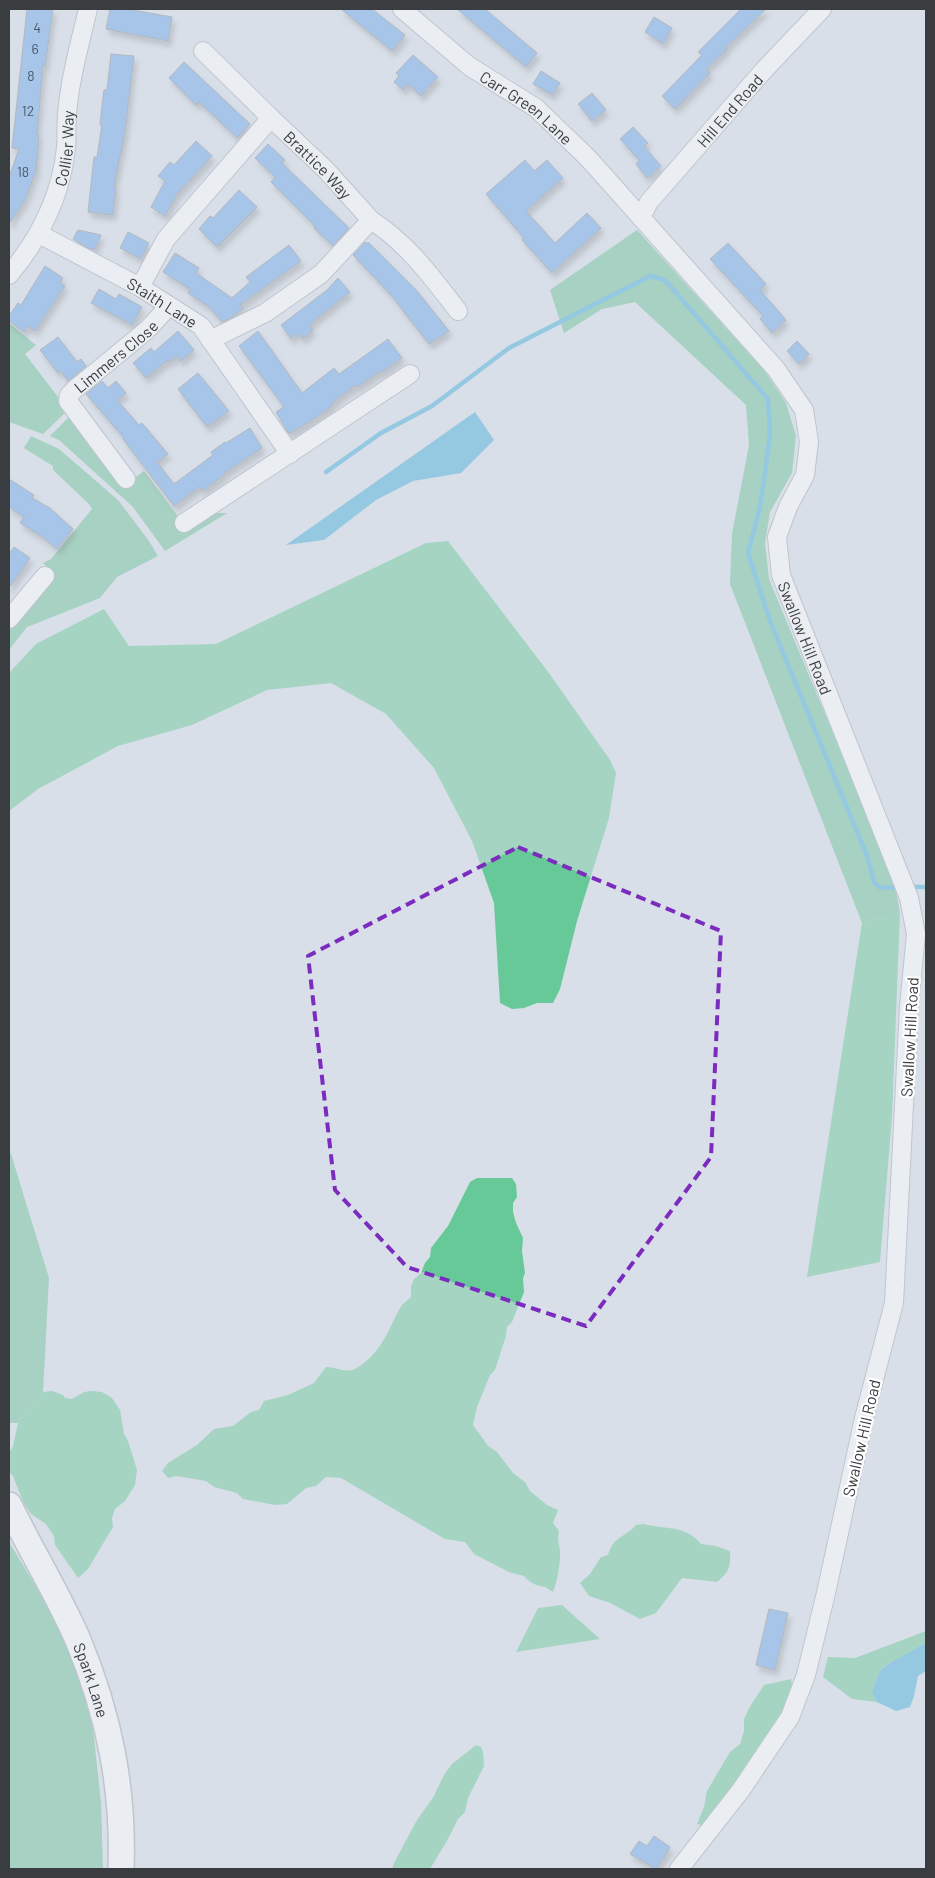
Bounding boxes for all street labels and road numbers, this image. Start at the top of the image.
street label: Carr Green Lane [477,66,577,148]
street label: Hill End Road [692,70,766,150]
street label: Collier Way [50,109,77,188]
street label: Brattice Way [280,126,357,203]
street label: Staith Lane [124,273,201,331]
street label: Limmers Close [70,316,161,396]
street label: Swallow Hill Road [775,579,837,697]
street label: Swallow Hill Road [896,977,922,1097]
street label: Swallow Hill Road [838,1377,884,1499]
street label: Spark Lane [71,1640,113,1719]

